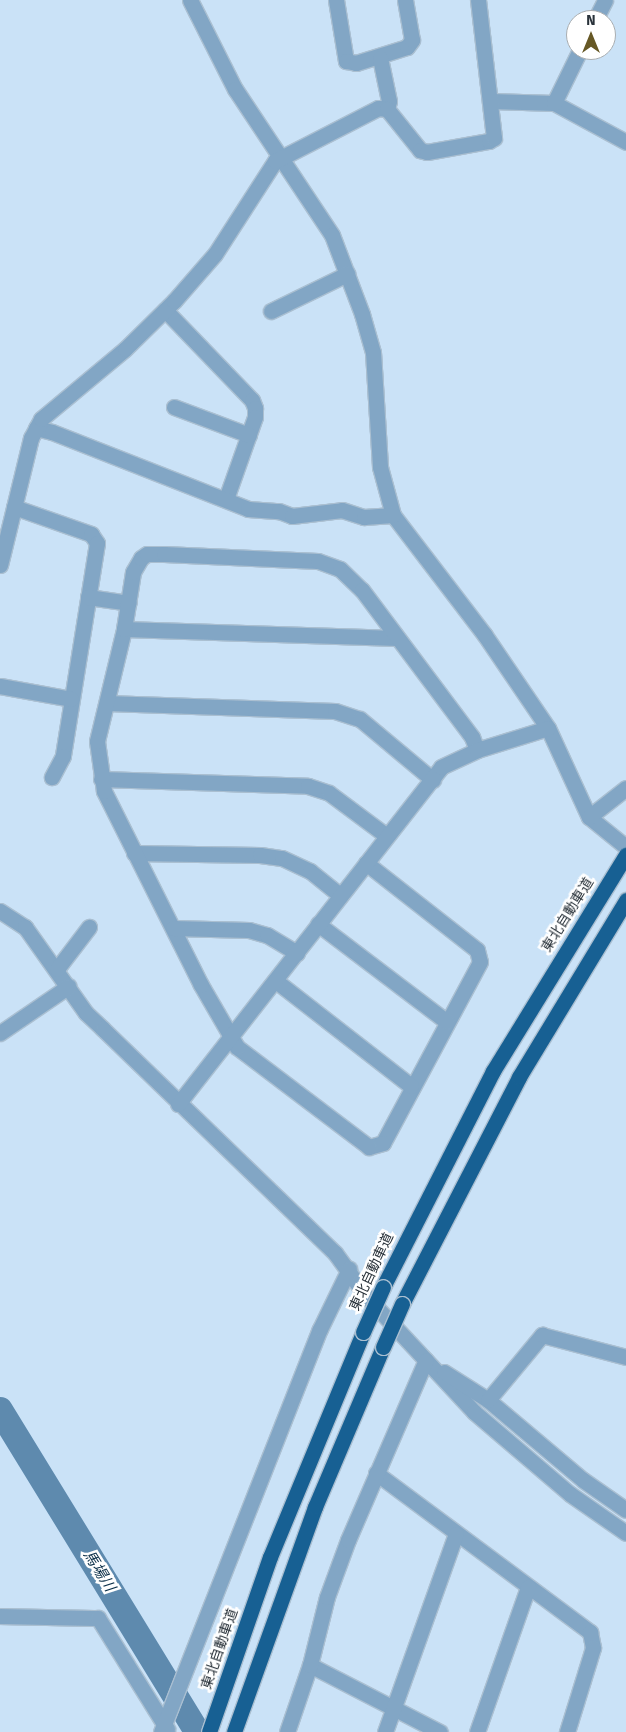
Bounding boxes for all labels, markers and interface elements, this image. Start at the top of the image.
north arrow [566,10,616,60]
text: N [586,12,596,29]
street label: 東北自動車道 [539,875,597,955]
street label: 東北自動車道 [347,1230,397,1314]
water label: 馬場川 [79,1547,119,1595]
street label: 東北自動車道 [198,1607,242,1691]

